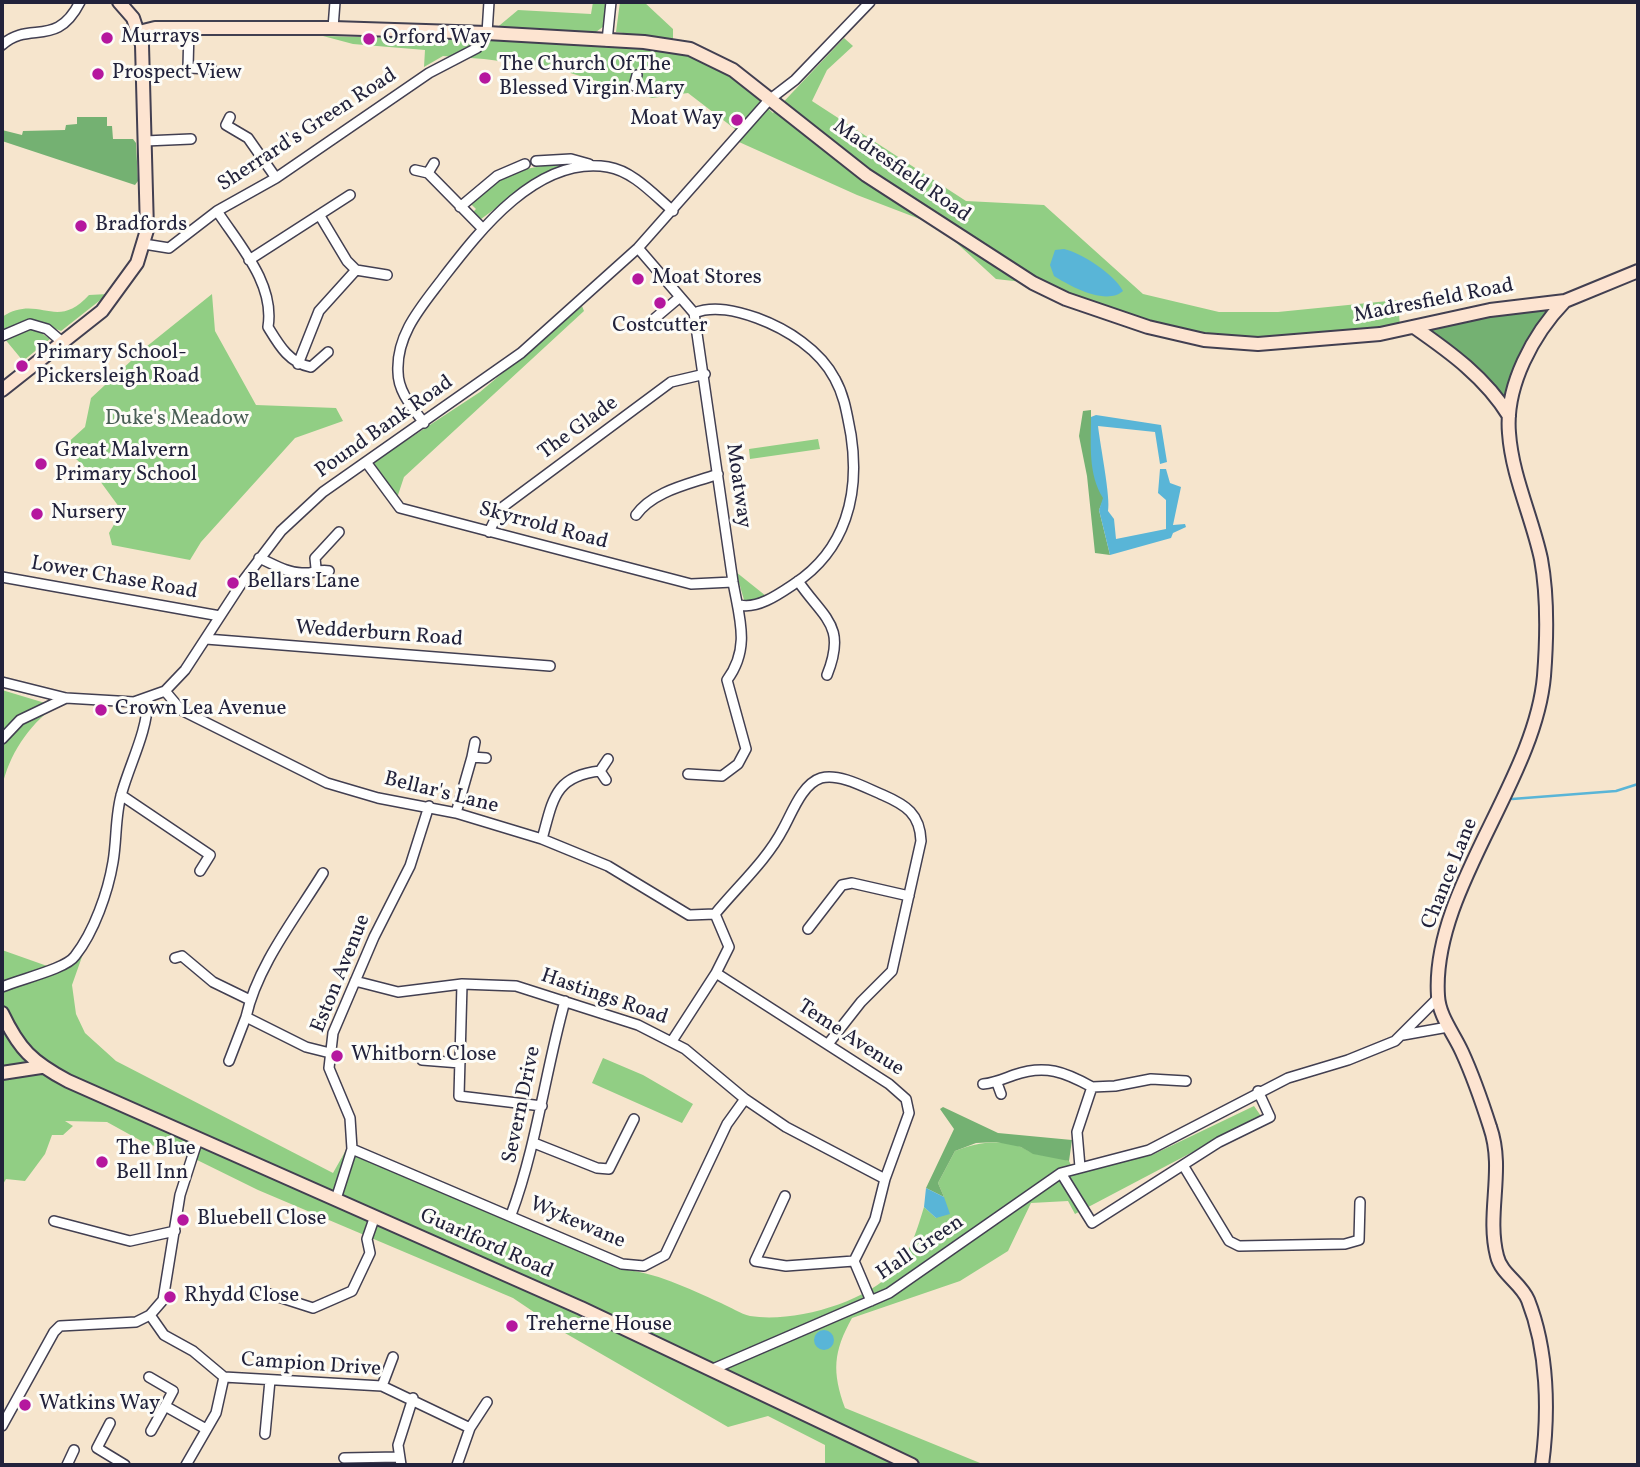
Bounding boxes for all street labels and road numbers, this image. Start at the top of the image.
street label: Sherrard's Green Road [214,64,402,198]
street label: Madresfield Road [827,115,975,229]
street label: Madresfield Road [1352,274,1516,330]
street label: Pound Bank Road [311,371,459,485]
street label: The Glade [534,392,624,466]
street label: Moatway [719,442,755,530]
street label: Skyrrold Road [476,498,610,556]
street label: Lower Chase Road [29,552,199,606]
street label: Wedderburn Road [294,617,464,653]
street label: Bellar's Lane [381,768,501,820]
street label: Chance Lane [1417,815,1485,933]
street label: Eston Avenue [307,911,377,1037]
street label: Hastings Road [537,964,671,1032]
street label: Teme Avenue [792,995,908,1083]
street label: Severn Drive [498,1044,548,1166]
street label: Wykewane [525,1193,629,1255]
street label: Guarlford Road [415,1204,557,1286]
street label: Hall Green [873,1211,969,1287]
street label: Campion Drive [240,1349,382,1383]

